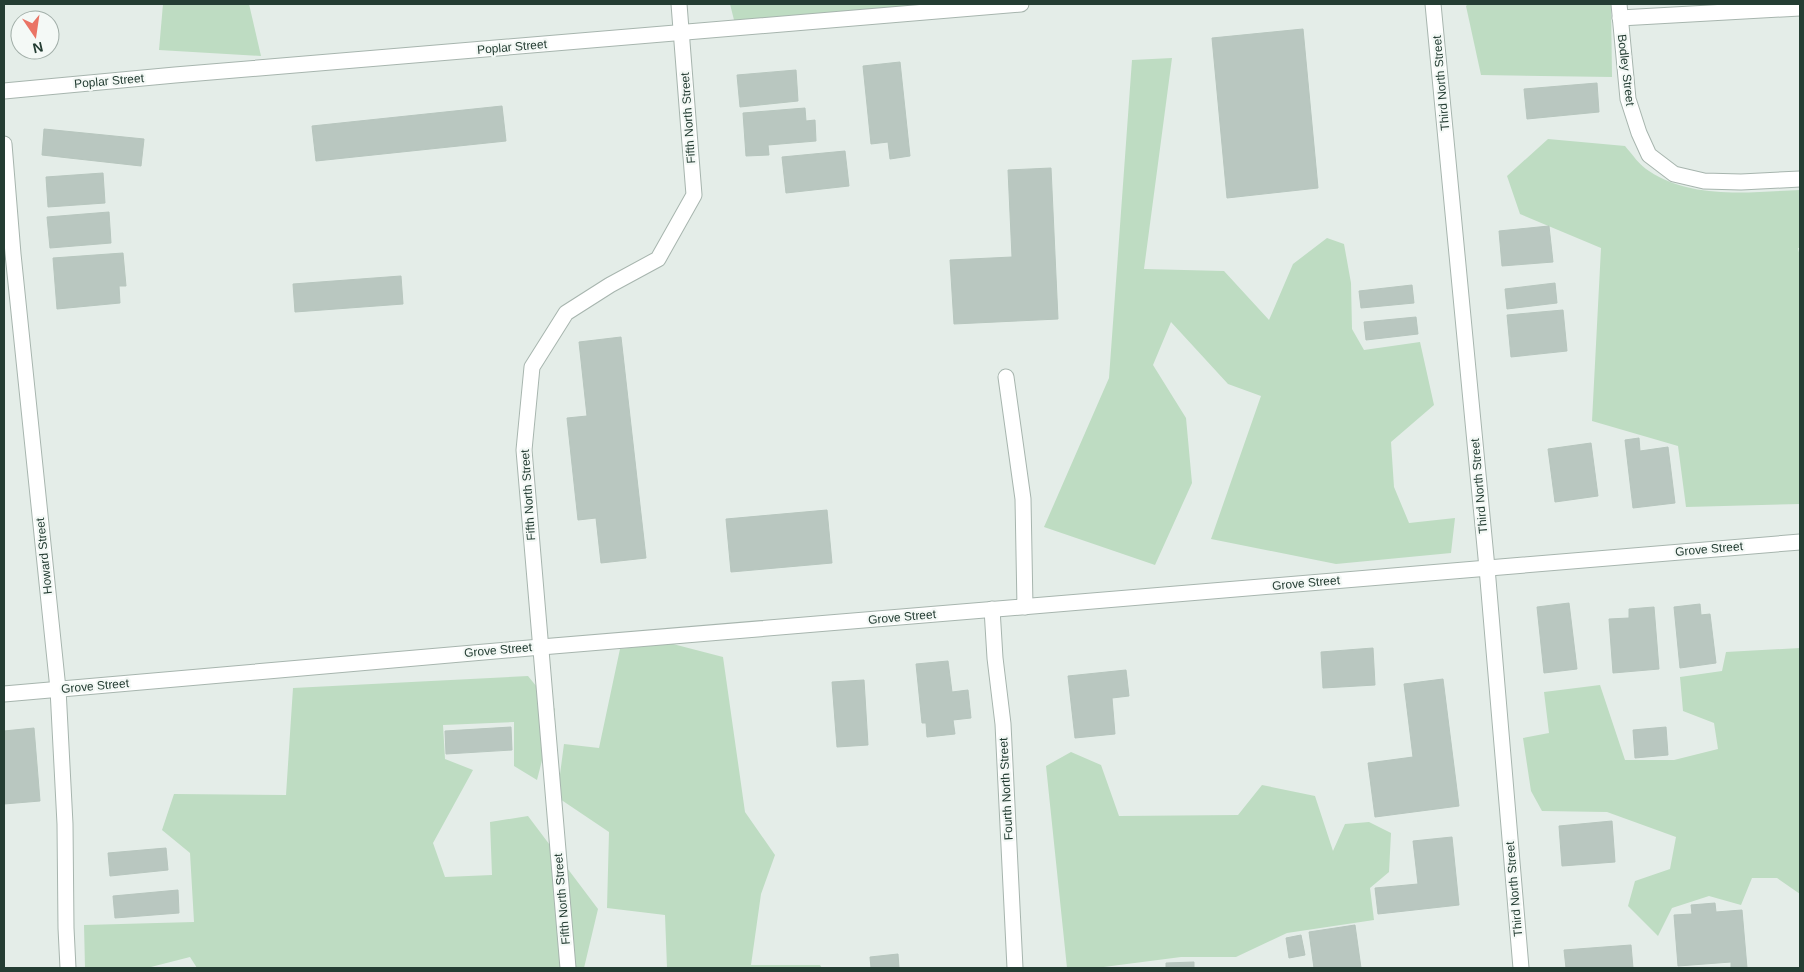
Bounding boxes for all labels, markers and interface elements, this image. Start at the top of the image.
north arrow [10,10,60,60]
street label: Bodley Street [1615,33,1637,107]
street label: Third North Street [1430,34,1452,131]
street label: Poplar Street [476,37,548,57]
text: N [31,39,45,57]
street label: Poplar Street [73,71,145,91]
street label: Fifth North Street [678,71,698,164]
street label: Third North Street [1468,437,1490,534]
street label: Fifth North Street [518,448,538,541]
street label: Howard Street [33,516,55,595]
street label: Grove Street [1675,539,1744,559]
street label: Grove Street [1272,573,1341,593]
street label: Grove Street [868,607,937,627]
street label: Grove Street [464,640,533,660]
street label: Grove Street [61,676,130,696]
street label: Fourth North Street [996,737,1016,841]
street label: Third North Street [1503,840,1525,937]
street label: Fifth North Street [551,852,573,945]

